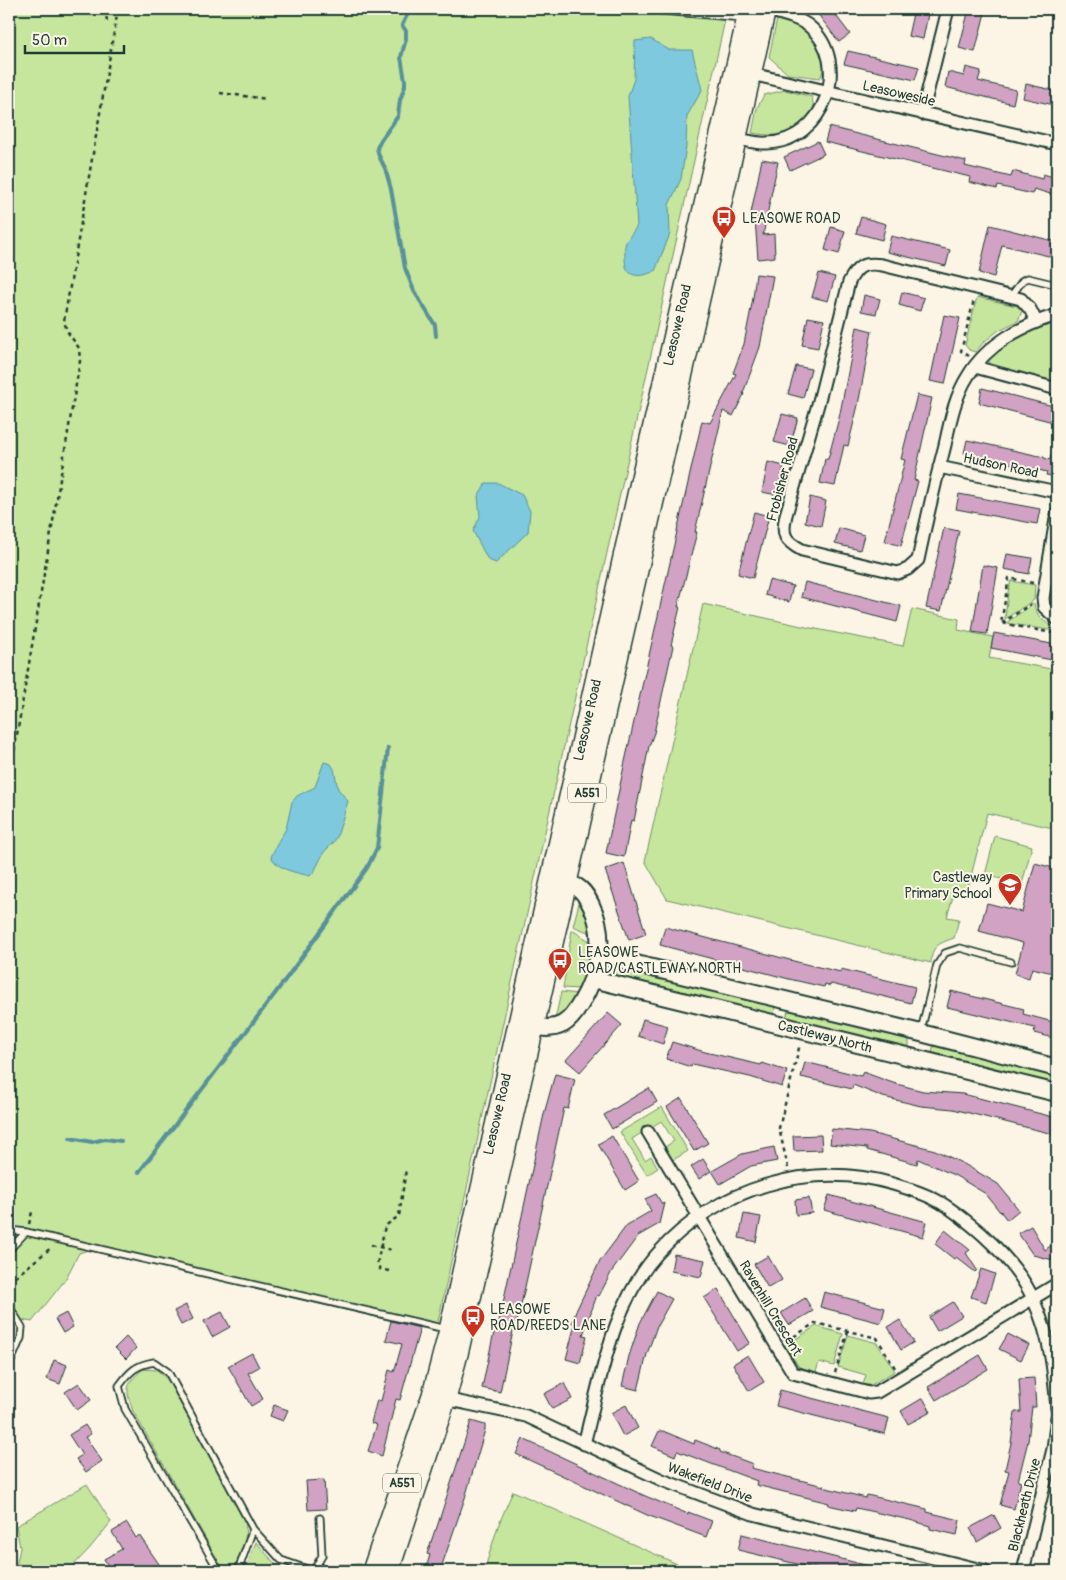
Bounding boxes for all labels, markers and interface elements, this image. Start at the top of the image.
scale bar [25,22,124,54]
text: 50 m [32,31,67,50]
street label: Leasoweside [861,77,937,110]
bus stop icon: LEASOWE ROAD [711,205,737,239]
place label: LEASOWE ROAD [742,210,841,227]
street label: Leasowe Road [660,282,695,368]
street label: Frobisher Road [763,435,802,523]
street label: Hudson Road [962,449,1040,482]
street label: Leasowe Road [570,677,605,763]
road number: A551 [568,784,606,802]
place label: Castleway Primary School [904,869,992,902]
school or university icon: Castleway Primary School [997,872,1023,906]
place label: LEASOWE ROAD/CASTLEWAY NORTH [578,944,741,977]
bus stop icon: LEASOWE ROAD/CASTLEWAY NORTH [547,947,573,981]
street label: Castleway North [776,1017,874,1056]
street label: Leasowe Road [480,1071,515,1157]
street label: Ravenhill Crescent [735,1258,806,1359]
place label: LEASOWE ROAD/REEDS LANE [490,1301,606,1334]
bus stop icon: LEASOWE ROAD/REEDS LANE [460,1304,486,1338]
street label: Blackheath Drive [1005,1457,1044,1553]
street label: Wakefield Drive [665,1459,755,1506]
road number: A551 [383,1474,421,1492]

